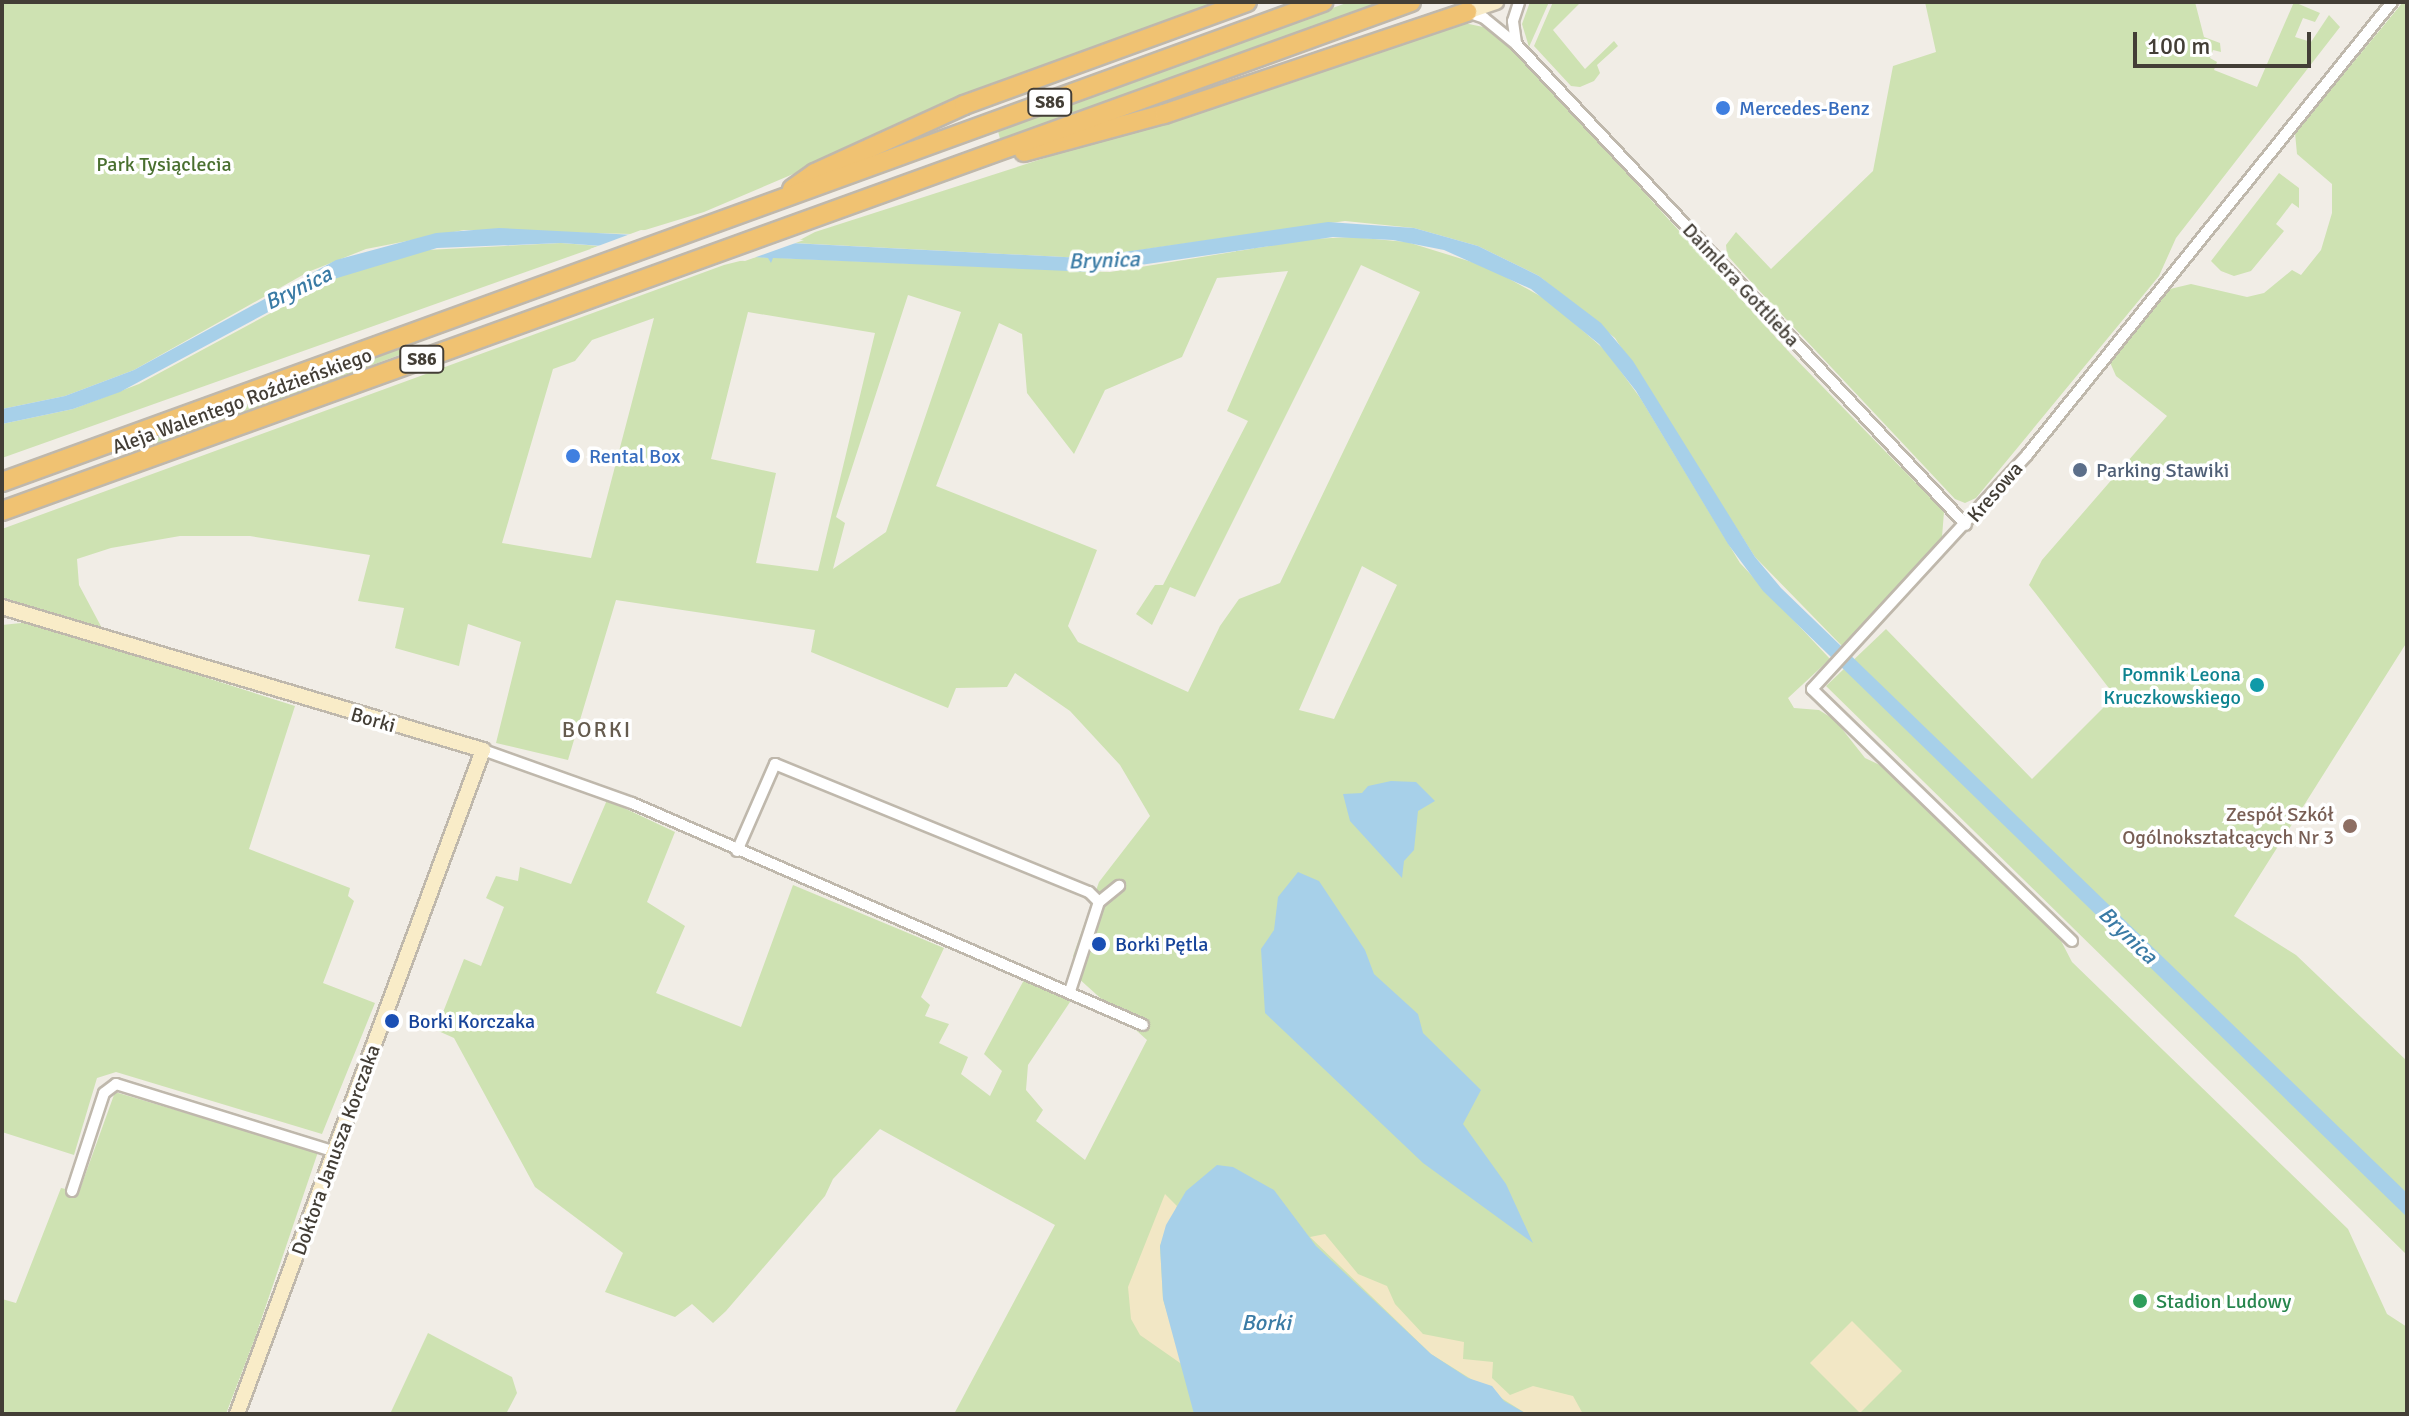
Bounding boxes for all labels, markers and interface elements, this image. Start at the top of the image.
scale bar [2137,16,2315,66]
text: 100 m [2147,31,2210,61]
road number: S86 [1026,88,1074,116]
place label: Mercedes-Benz [1739,96,1870,120]
marker: Mercedes-Benz [1714,99,1732,117]
park label: Park Tysiąclecia [96,152,232,176]
street label: Daimlera Gottlieba [1677,218,1805,352]
water label: Brynica [1068,246,1140,274]
water label: Brynica [260,260,336,316]
street label: Aleja Walentego Roździeńskiego [109,343,375,459]
road number: S86 [398,345,446,373]
place label: Rental Box [589,444,680,468]
marker: Rental Box [564,447,582,465]
street label: Kresowa [1962,457,2028,527]
place label: Parking Stawiki [2096,458,2229,482]
marker: Parking Stawiki [2071,461,2089,479]
place label: Pomnik Leona Kruczkowskiego [2103,662,2241,709]
marker: Pomnik Leona Kruczkowskiego [2248,676,2266,694]
street label: Borki [348,702,398,738]
district label: BORKI [562,717,632,743]
place label: Zespół Szkół Ogólnokształcących Nr 3 [2122,802,2334,849]
marker: Zespół Szkół Ogólnokształcących Nr 3 [2341,817,2359,835]
water label: Brynica [2093,901,2163,969]
place label: Borki Pętla [1115,932,1208,956]
marker: Borki Pętla [1090,935,1108,953]
place label: Borki Korczaka [408,1009,535,1033]
marker: Borki Korczaka [383,1012,401,1030]
street label: Doktora Janusza Korczaka [287,1041,385,1259]
place label: Stadion Ludowy [2156,1289,2291,1313]
marker: Stadion Ludowy [2131,1292,2149,1310]
water label: Borki [1241,1310,1291,1336]

